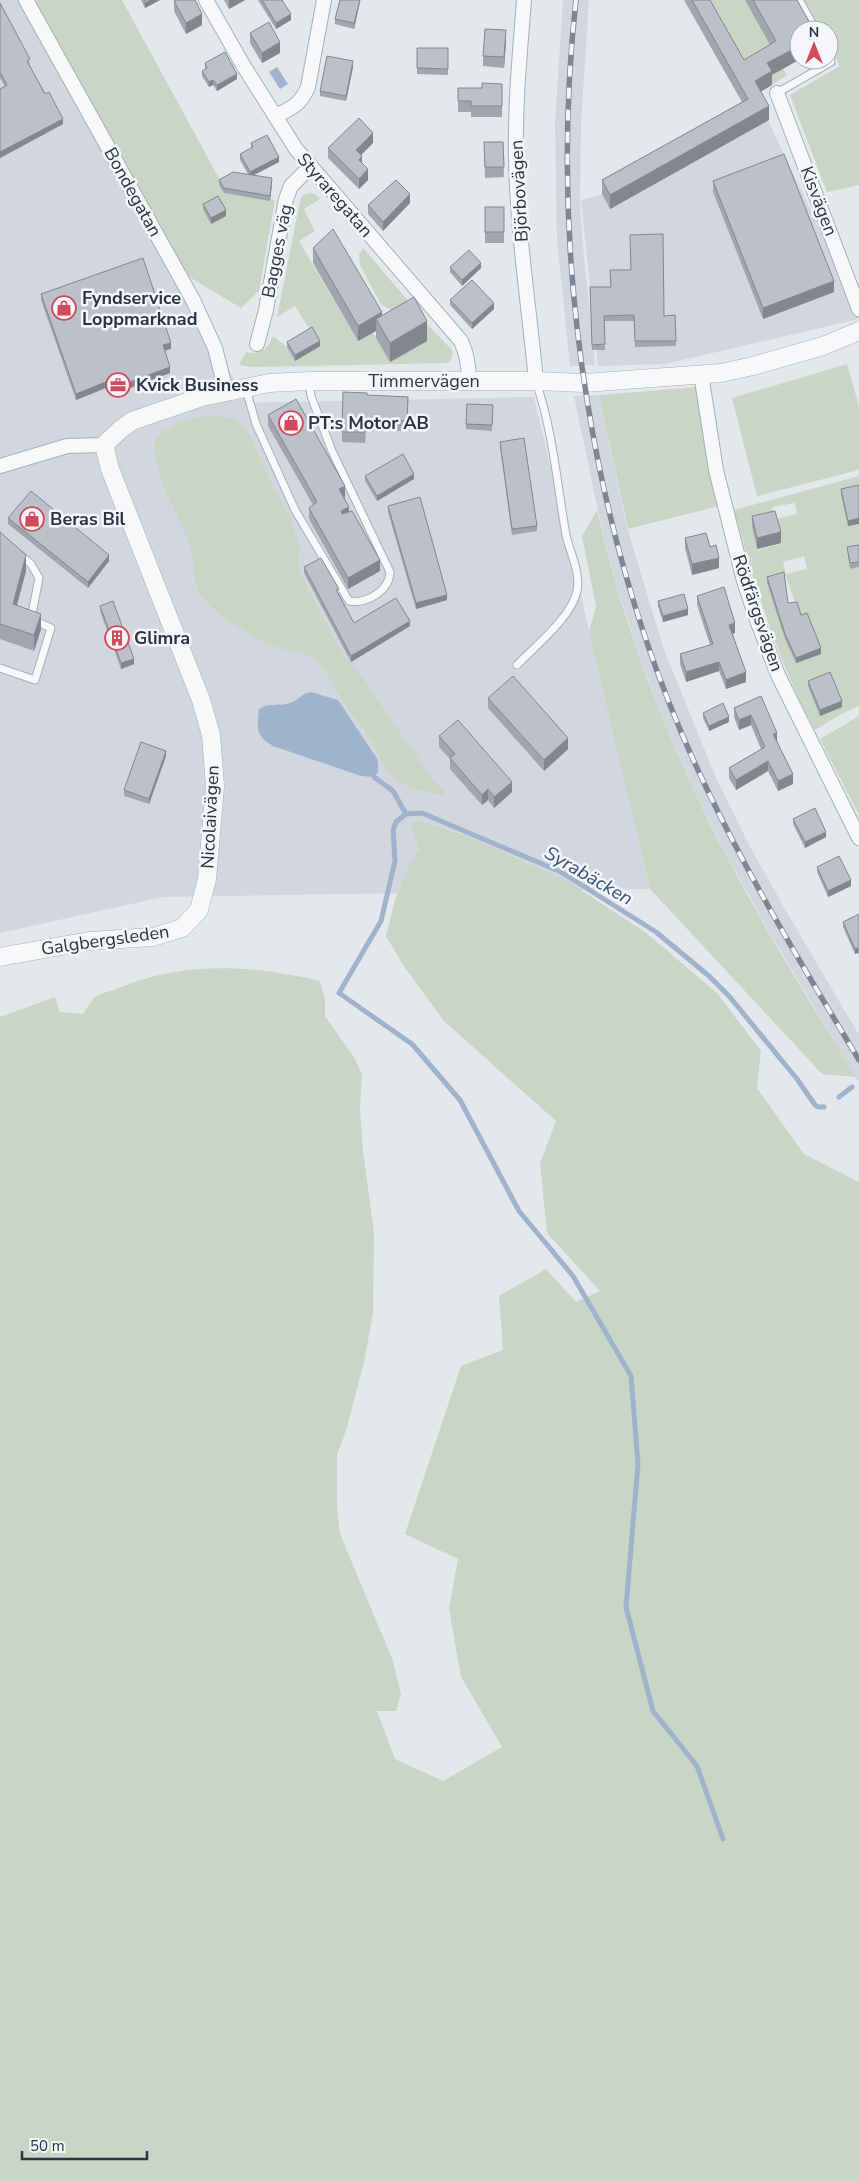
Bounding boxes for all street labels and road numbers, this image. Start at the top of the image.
street label: Björbovägen [504,139,534,243]
street label: Bondegatan [99,143,167,241]
street label: Styraregatan [292,148,378,242]
street label: Kisvägen [795,163,843,239]
street label: Bagges väg [256,202,298,300]
street label: Timmervägen [368,369,480,393]
street label: Rödfärgsvägen [727,551,789,675]
street label: Nicolaivägen [195,765,225,869]
street label: Galgbergsleden [39,919,171,961]

